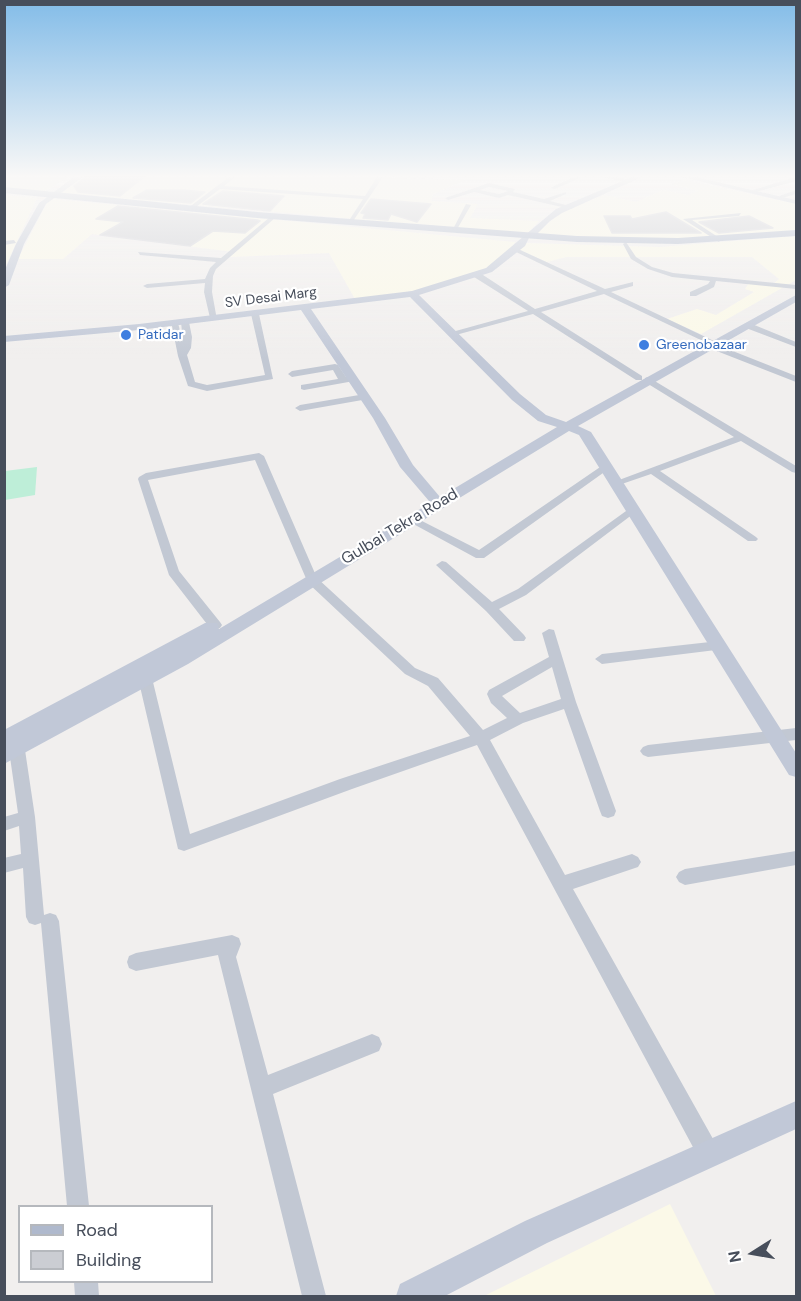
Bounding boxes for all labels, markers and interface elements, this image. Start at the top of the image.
street label: SV Desai Marg [224,284,318,312]
place label: Patidar [138,327,184,343]
marker: Patidar [119,328,133,342]
place label: Greenobazaar [656,337,747,353]
marker: Greenobazaar [637,338,651,352]
street label: Gulbai Tekra Road [338,485,462,569]
legend [18,1205,213,1283]
text: Road [76,1218,118,1242]
north arrow [723,1223,783,1283]
text: Building [76,1248,141,1272]
text: N [723,1249,746,1264]

